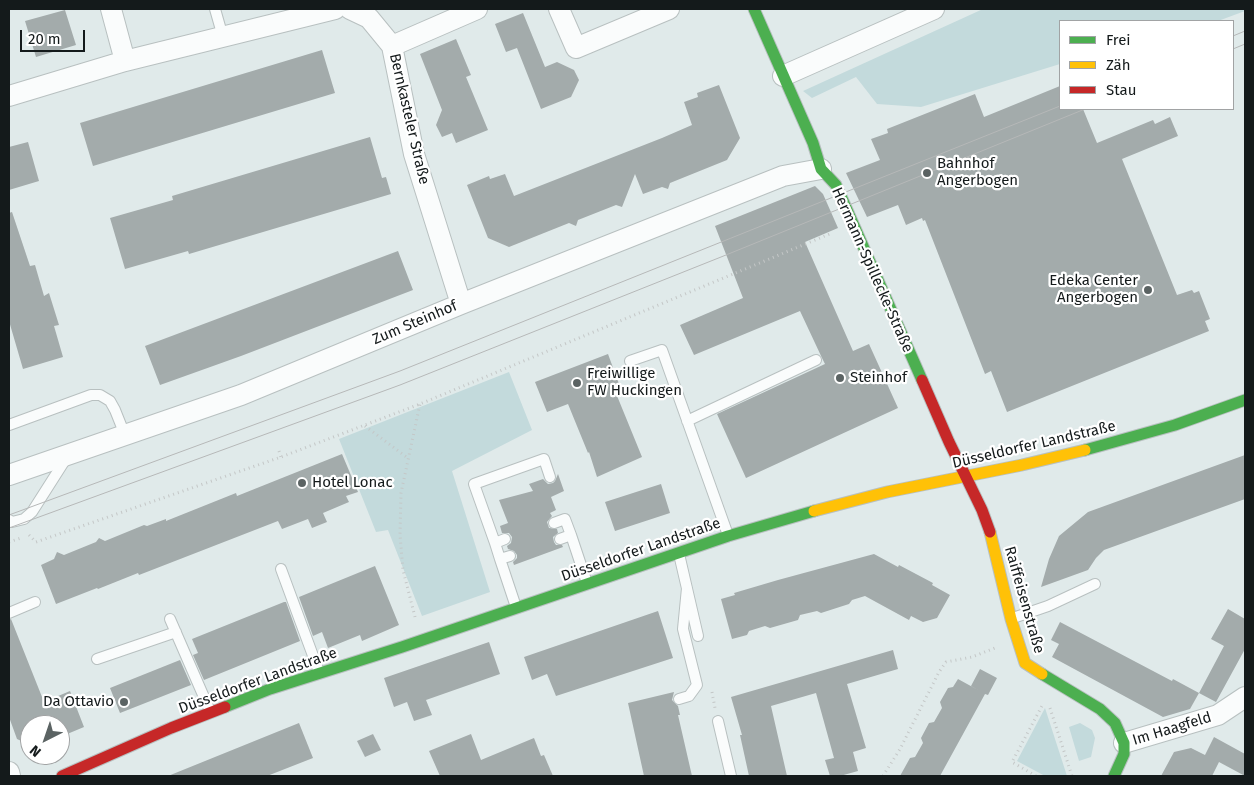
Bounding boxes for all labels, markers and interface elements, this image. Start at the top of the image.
scale bar [22,20,88,52]
legend [1059,20,1234,110]
text: 20 m [28,30,61,48]
text: Frei [1106,31,1131,49]
street label: Bernkasteler Straße [385,52,433,186]
text: Zäh [1106,56,1131,74]
text: Stau [1106,81,1136,99]
place label: Bahnhof Angerbogen [937,155,1018,190]
marker: Bahnhof Angerbogen [921,167,933,179]
street label: Hermann-Spillecke-Straße [827,185,917,355]
place label: Edeka Center Angerbogen [1049,272,1138,307]
marker: Edeka Center Angerbogen [1142,284,1154,296]
street label: Zum Steinhof [370,297,460,349]
place label: Freiwillige FW Huckingen [587,365,682,400]
place label: Steinhof [850,369,907,387]
marker: Steinhof [834,372,846,384]
marker: Freiwillige FW Huckingen [571,377,583,389]
street label: Düsseldorfer Landstraße [951,417,1117,473]
place label: Hotel Lonac [312,474,393,492]
marker: Hotel Lonac [296,477,308,489]
street label: Düsseldorfer Landstraße [559,514,723,586]
street label: Raiffeisenstraße [1000,544,1048,656]
street label: Düsseldorfer Landstraße [176,644,340,718]
place label: Da Ottavio [43,693,114,711]
marker: Da Ottavio [118,696,130,708]
street label: Im Haagfeld [1130,708,1214,750]
north arrow [20,715,70,765]
text: N [26,741,45,760]

